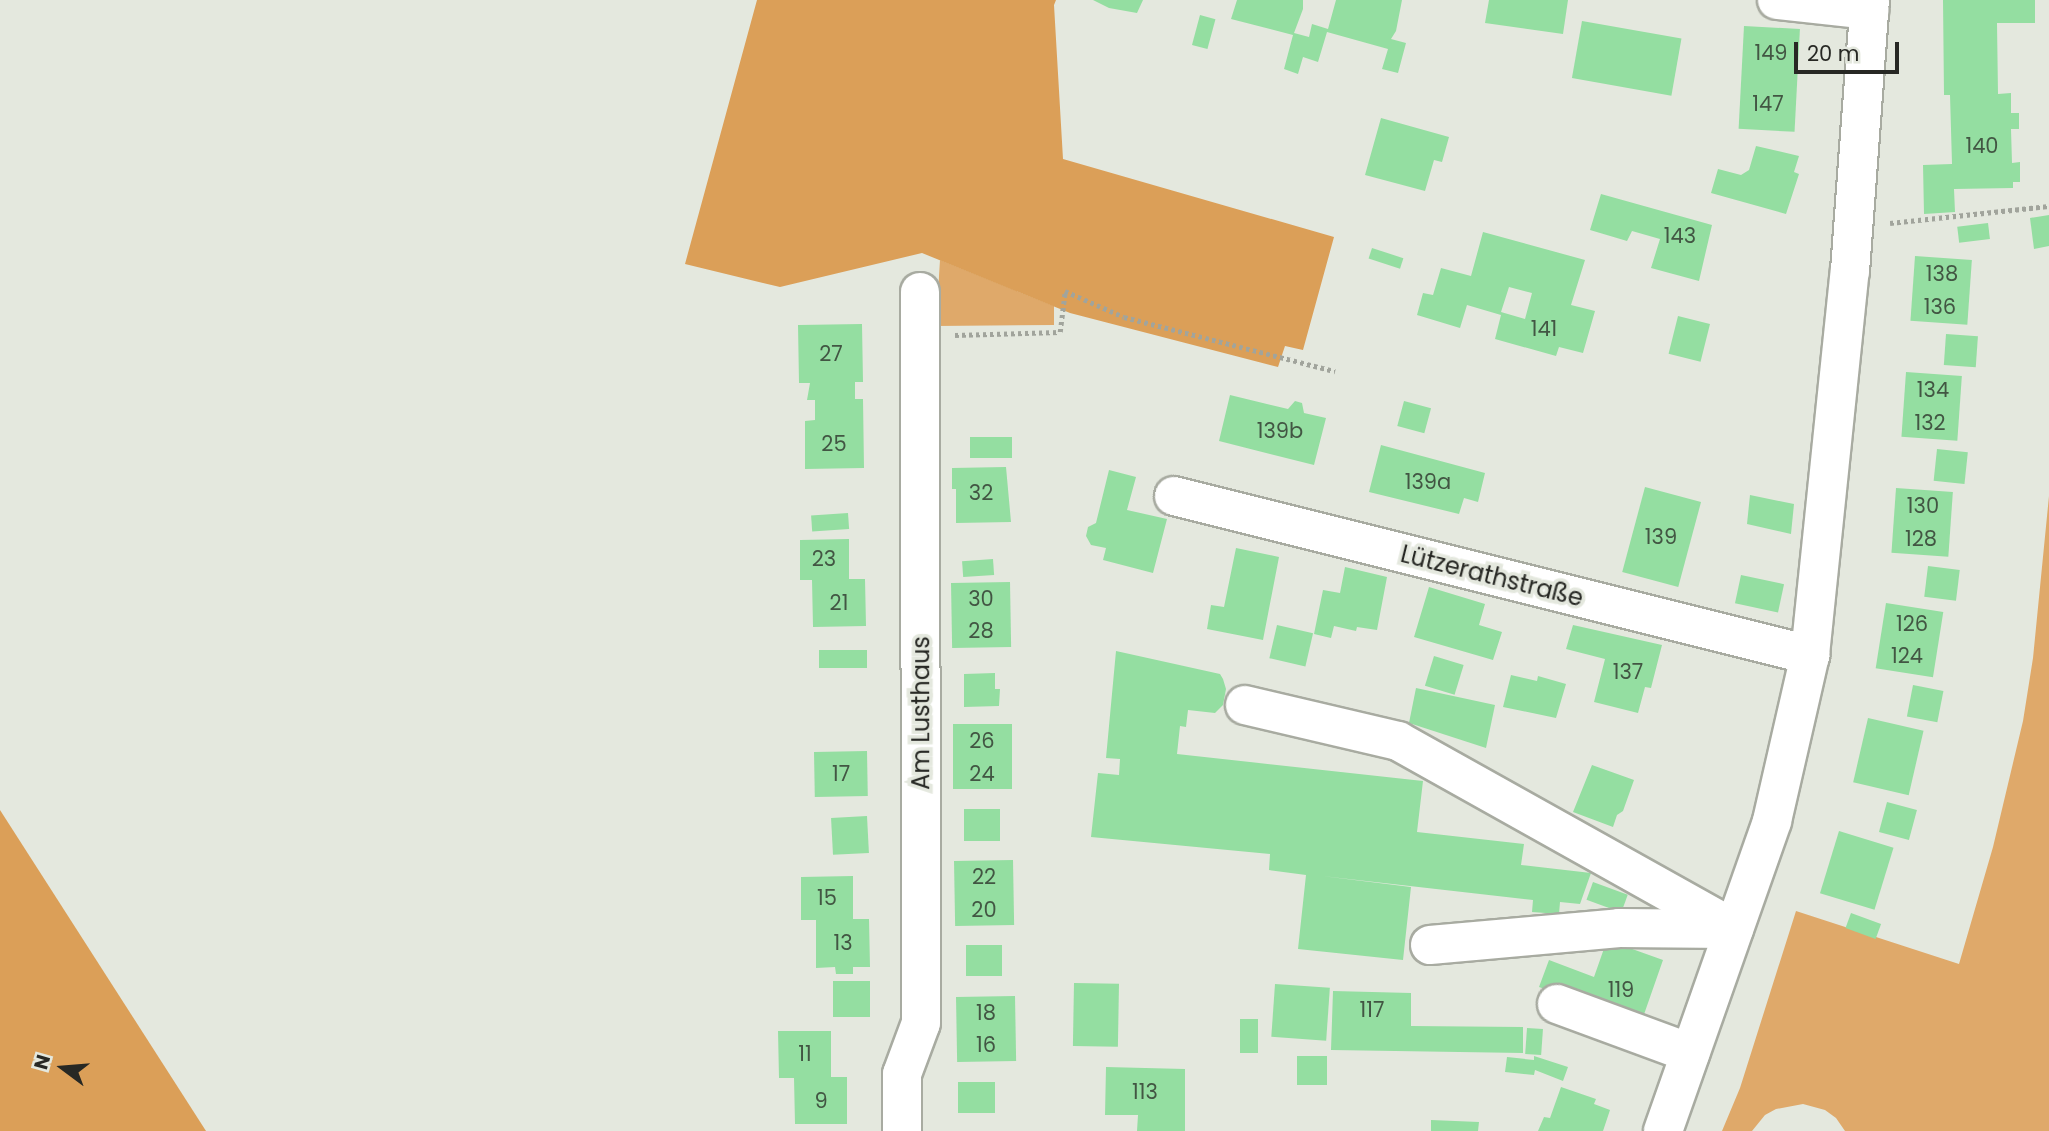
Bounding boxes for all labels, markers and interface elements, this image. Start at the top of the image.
scale bar [1797,28,1902,72]
text: 20 m [1807,39,1860,68]
house number: 149 [1754,40,1788,66]
house number: 147 [1752,91,1784,117]
house number: 140 [1965,133,1999,159]
house number: 143 [1664,223,1696,249]
house number: 138 [1926,261,1958,287]
house number: 136 [1924,294,1956,320]
house number: 141 [1531,316,1557,342]
house number: 27 [819,341,843,367]
house number: 134 [1917,377,1949,403]
house number: 132 [1914,410,1946,436]
house number: 139b [1257,418,1303,444]
house number: 25 [821,431,847,457]
house number: 139a [1405,469,1451,495]
house number: 32 [969,480,993,506]
house number: 130 [1907,493,1939,519]
house number: 139 [1645,524,1677,550]
house number: 128 [1905,526,1937,552]
street label: Lützerathstraße [1398,539,1586,613]
house number: 23 [812,546,836,572]
house number: 30 [968,586,994,612]
house number: 21 [830,590,848,616]
house number: 126 [1896,611,1928,637]
house number: 28 [968,618,994,644]
street label: Am Lusthaus [907,636,935,790]
house number: 124 [1891,643,1923,669]
house number: 137 [1613,659,1643,685]
house number: 26 [969,728,995,754]
house number: 17 [832,761,850,787]
house number: 24 [969,761,995,787]
house number: 22 [972,864,996,890]
house number: 15 [817,885,837,911]
house number: 20 [971,897,997,923]
house number: 13 [833,930,853,956]
house number: 119 [1608,977,1634,1003]
house number: 117 [1360,997,1384,1023]
house number: 18 [976,1000,996,1026]
house number: 16 [976,1032,996,1058]
north arrow [28,1033,98,1103]
house number: 11 [798,1041,812,1067]
text: N [27,1051,57,1073]
house number: 113 [1132,1079,1158,1105]
house number: 9 [814,1088,828,1114]

